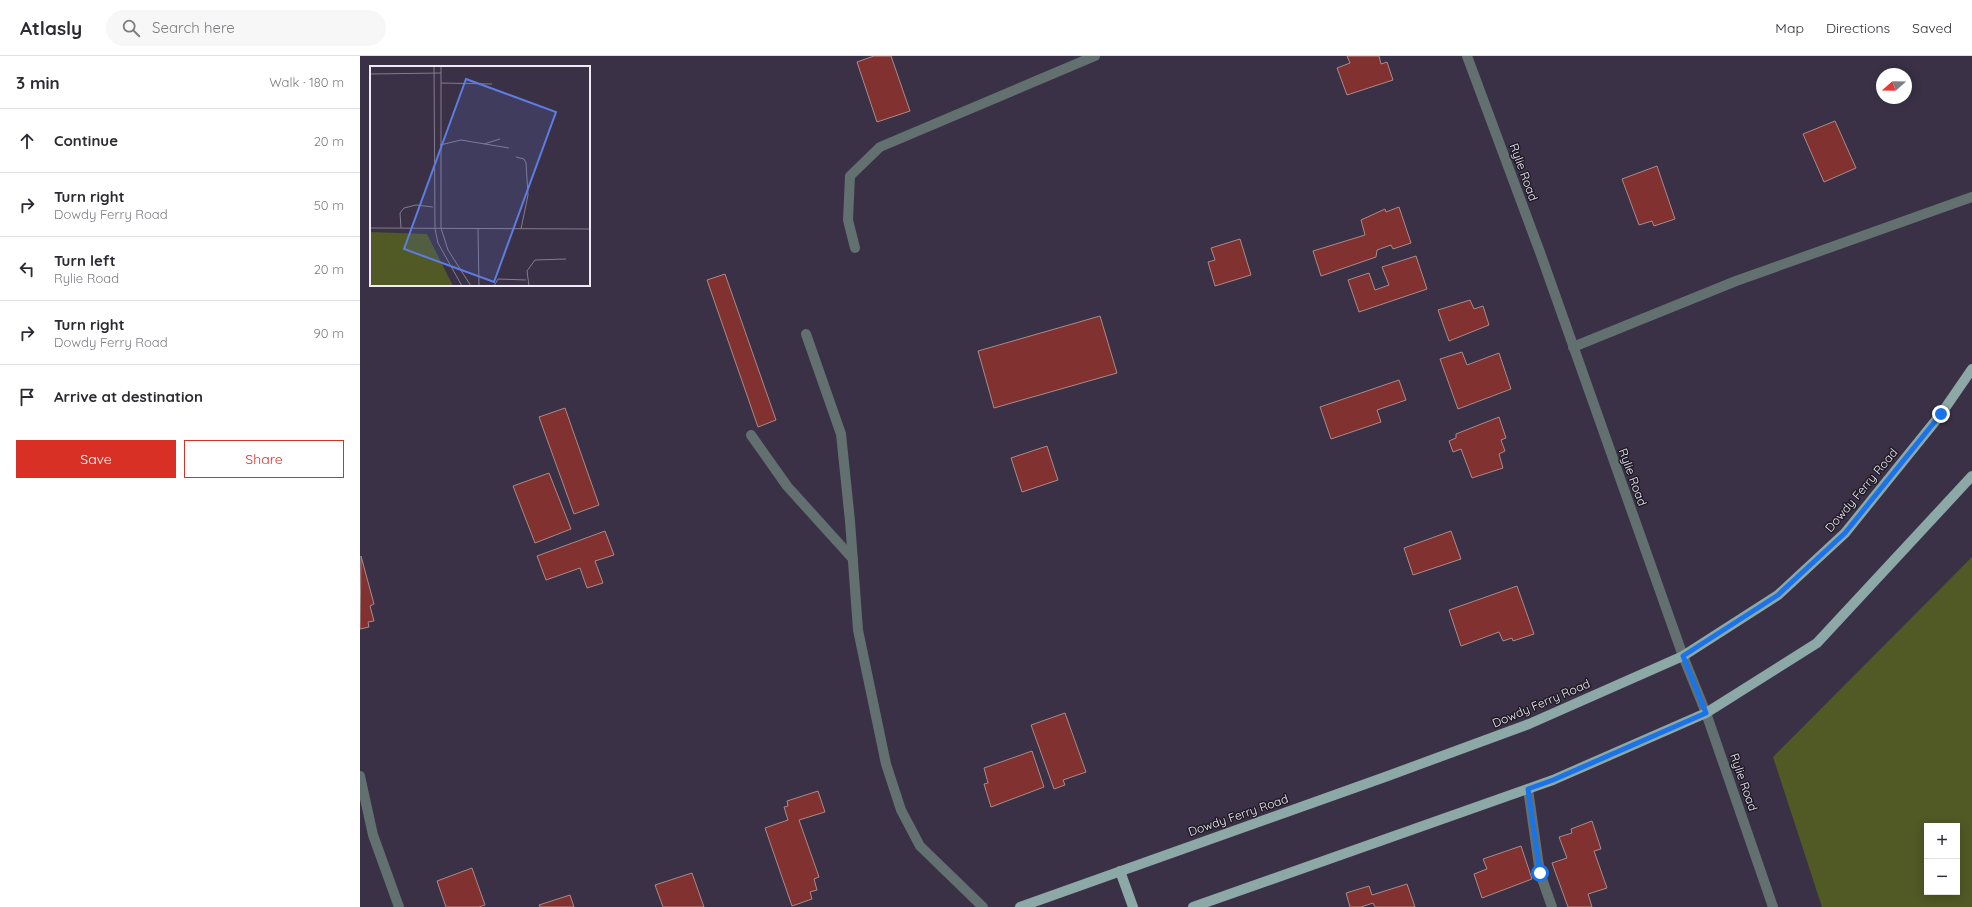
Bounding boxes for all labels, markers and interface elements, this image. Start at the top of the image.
search box [106,10,386,46]
text: Atlasly [20,16,82,40]
icon: search [120,17,142,39]
text: Search here [152,18,235,37]
text: Map [1775,19,1804,37]
text: Directions [1826,19,1890,37]
text: Saved [1912,19,1952,37]
inset map [370,66,590,286]
north arrow [1876,68,1912,104]
text: 3 min [16,72,60,93]
text: Walk · 180 m [269,74,344,90]
icon: ahead [16,130,38,152]
text: Continue [54,131,118,150]
text: 20 m [314,133,344,149]
street label: Rylie Road [1507,141,1541,203]
text: Turn right [54,187,125,206]
icon: right [16,194,38,216]
text: 50 m [314,197,344,213]
text: Dowdy Ferry Road [54,206,168,222]
text: Turn left [54,251,116,270]
icon: left [16,258,38,280]
text: 20 m [314,261,344,277]
text: Rylie Road [54,270,119,286]
text: Turn right [54,315,125,334]
icon: right [16,322,38,344]
text: 90 m [314,325,344,341]
text: Dowdy Ferry Road [54,334,168,350]
icon: arrive [16,386,38,408]
text: Arrive at destination [54,387,203,406]
route end [1932,405,1950,423]
button: Save [16,440,176,478]
button: Share [184,440,344,478]
street label: Dowdy Ferry Road [1822,445,1900,535]
street label: Rylie Road [1616,446,1650,508]
street label: Dowdy Ferry Road [1490,676,1592,730]
street label: Rylie Road [1727,751,1761,813]
street label: Dowdy Ferry Road [1186,791,1290,839]
map controls [1924,823,1960,895]
button: + [1924,823,1960,859]
button: − [1924,859,1960,895]
route start [1531,864,1549,882]

